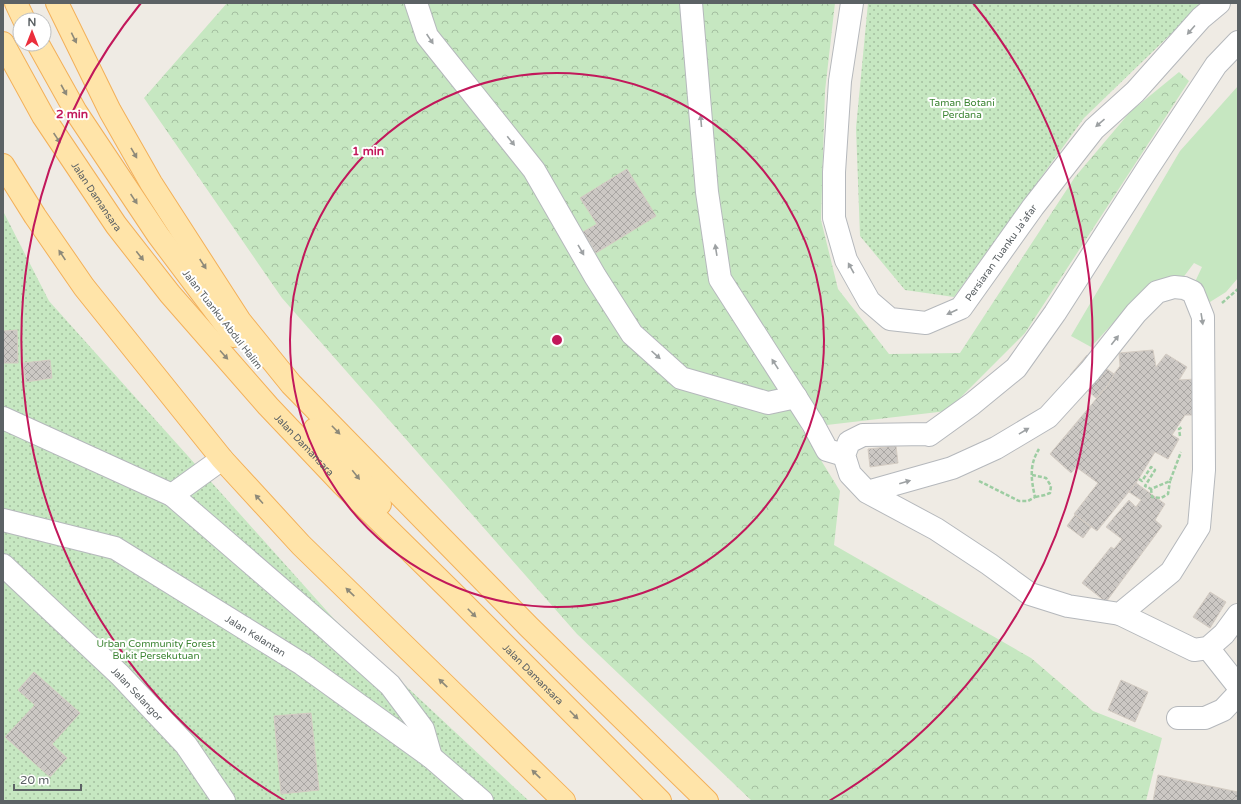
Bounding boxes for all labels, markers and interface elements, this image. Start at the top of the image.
north arrow [12,12,52,52]
text: N [28,16,36,29]
one-way arrow [1186,24,1195,35]
one-way arrow [71,32,77,44]
one-way arrow [426,34,434,44]
one-way arrow [60,84,67,96]
park label: Taman Botani Perdana [929,97,995,121]
text: 2 min [56,107,88,121]
one-way arrow [698,115,704,127]
one-way arrow [1095,118,1106,127]
one-way arrow [53,133,61,143]
one-way arrow [506,135,515,146]
text: 1 min [352,144,384,158]
one-way arrow [131,147,138,159]
street label: Jalan Damansara [68,160,124,234]
one-way arrow [130,194,138,204]
street label: Persiaran Tuanku Ja'afar [963,202,1040,304]
one-way arrow [577,244,584,256]
one-way arrow [713,244,719,256]
one-way arrow [58,250,66,260]
one-way arrow [136,251,144,262]
one-way arrow [199,258,207,269]
one-way arrow [847,262,854,274]
street label: Jalan Tuanku Abdul Halim [180,267,265,372]
one-way arrow [946,309,957,315]
one-way arrow [1199,313,1205,325]
centre of rings [550,333,564,347]
one-way arrow [1110,334,1119,345]
one-way arrow [219,350,228,361]
one-way arrow [651,350,661,360]
one-way arrow [771,358,778,370]
street label: Jalan Damansara [272,412,336,479]
one-way arrow [331,425,341,435]
one-way arrow [1018,428,1030,435]
one-way arrow [351,469,360,480]
one-way arrow [899,479,911,485]
one-way arrow [254,494,264,504]
one-way arrow [345,588,355,597]
one-way arrow [468,608,477,618]
street label: Jalan Kelantan [223,613,288,659]
park label: Urban Community Forest Bukit Persekutuan [96,638,216,662]
street label: Jalan Damansara [500,642,566,707]
street label: Jalan Selangor [108,665,165,724]
one-way arrow [438,678,448,688]
one-way arrow [569,710,579,720]
scale bar [14,766,81,792]
one-way arrow [531,769,541,779]
text: 20 m [20,773,49,787]

